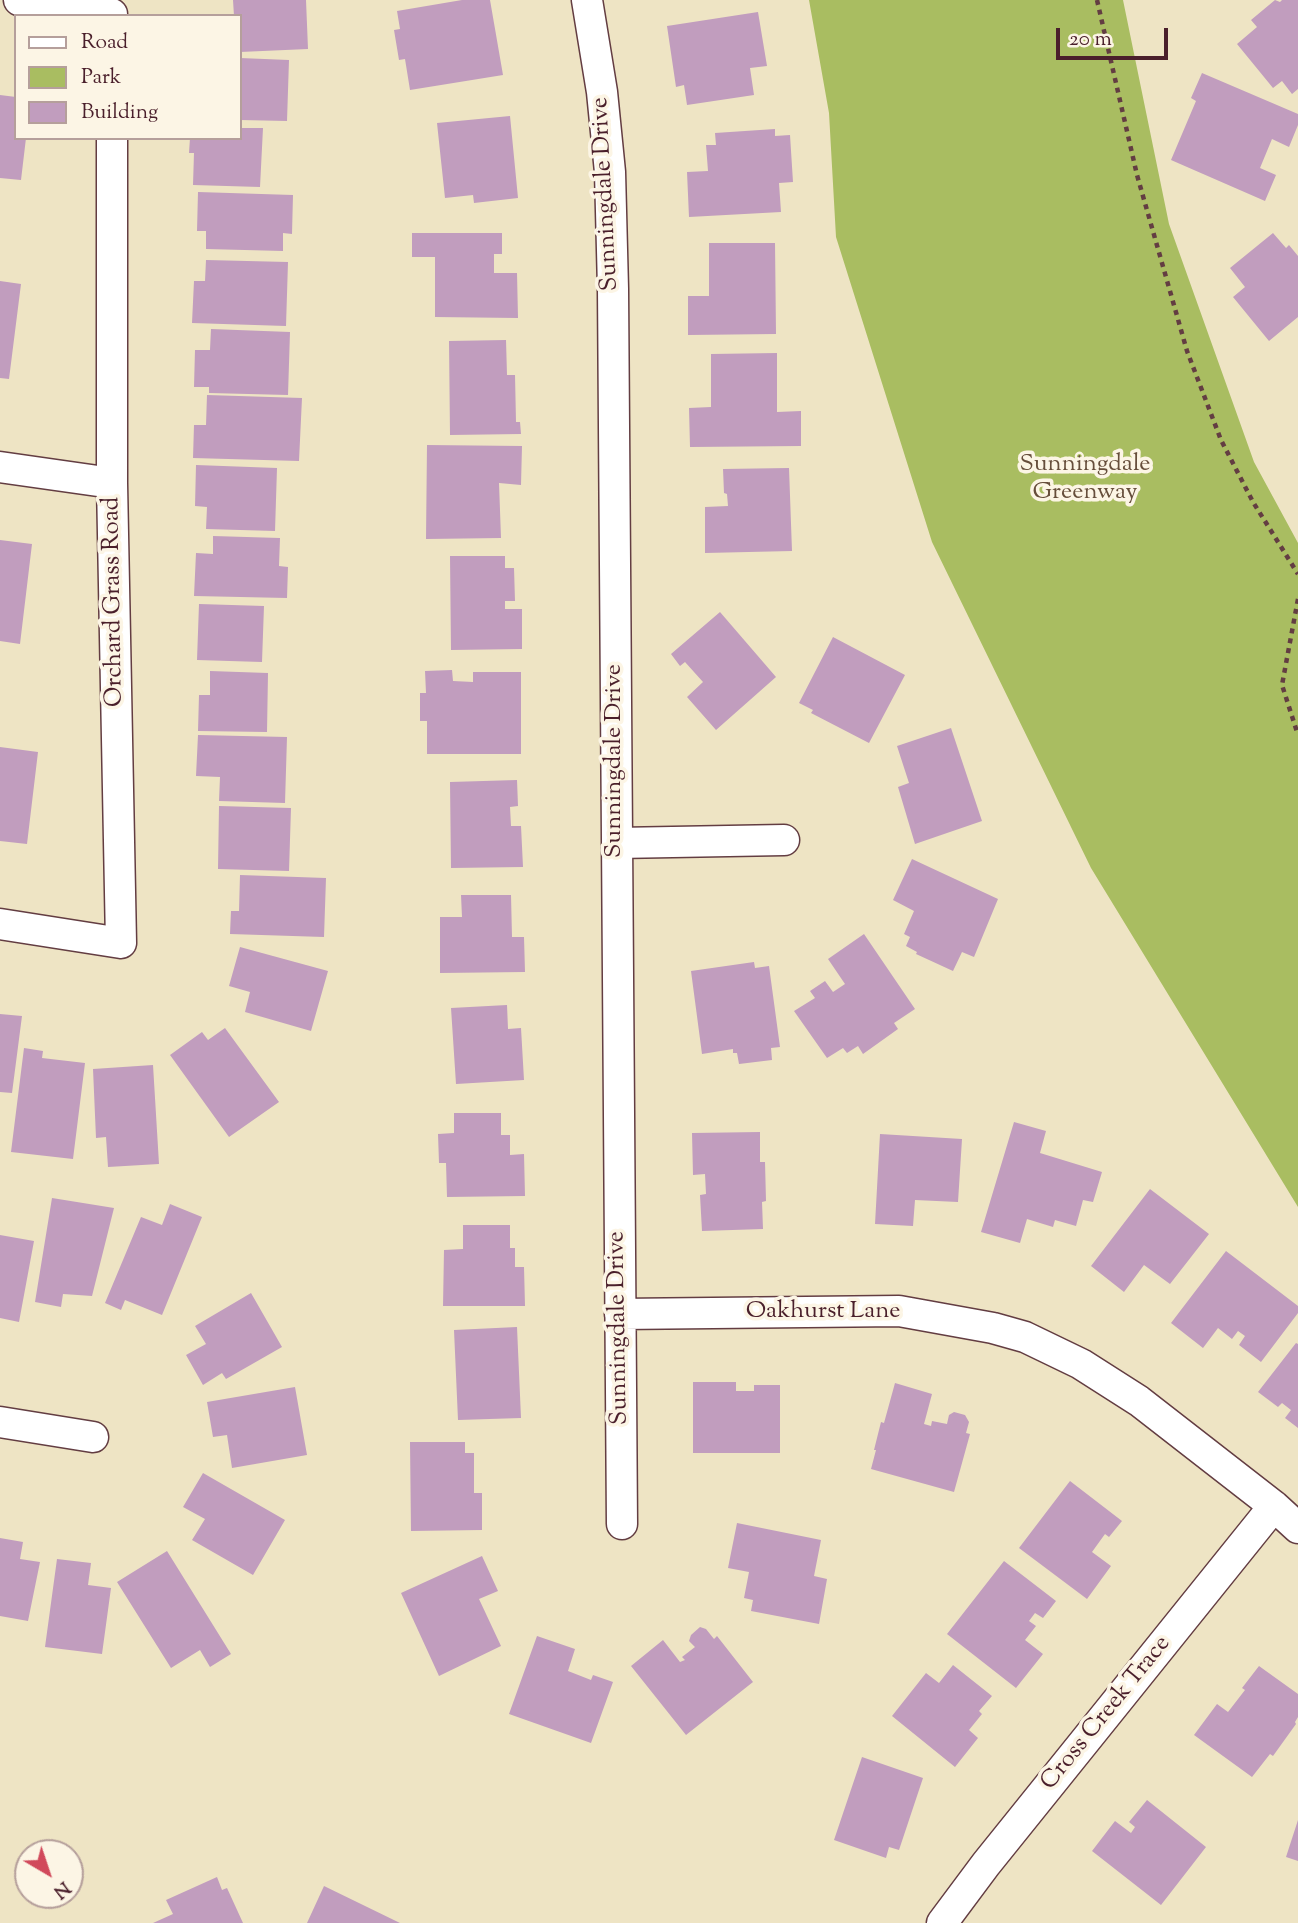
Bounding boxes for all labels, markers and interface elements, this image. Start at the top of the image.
legend [14,14,242,140]
scale bar [1060,14,1172,58]
text: 20 m [1069,25,1112,55]
text: Road [81,28,128,58]
text: Park [81,63,121,93]
street label: Sunningdale Drive [588,96,626,292]
text: Building [81,98,158,128]
park label: Sunningdale Greenway [1019,452,1151,508]
street label: Orchard Grass Road [99,497,131,707]
street label: Sunningdale Drive [602,664,630,858]
street label: Sunningdale Drive [604,1231,636,1425]
street label: Oakhurst Lane [746,1299,900,1327]
street label: Cross Creek Trace [1036,1631,1178,1797]
north arrow [14,1839,84,1909]
text: N [47,1874,76,1904]

